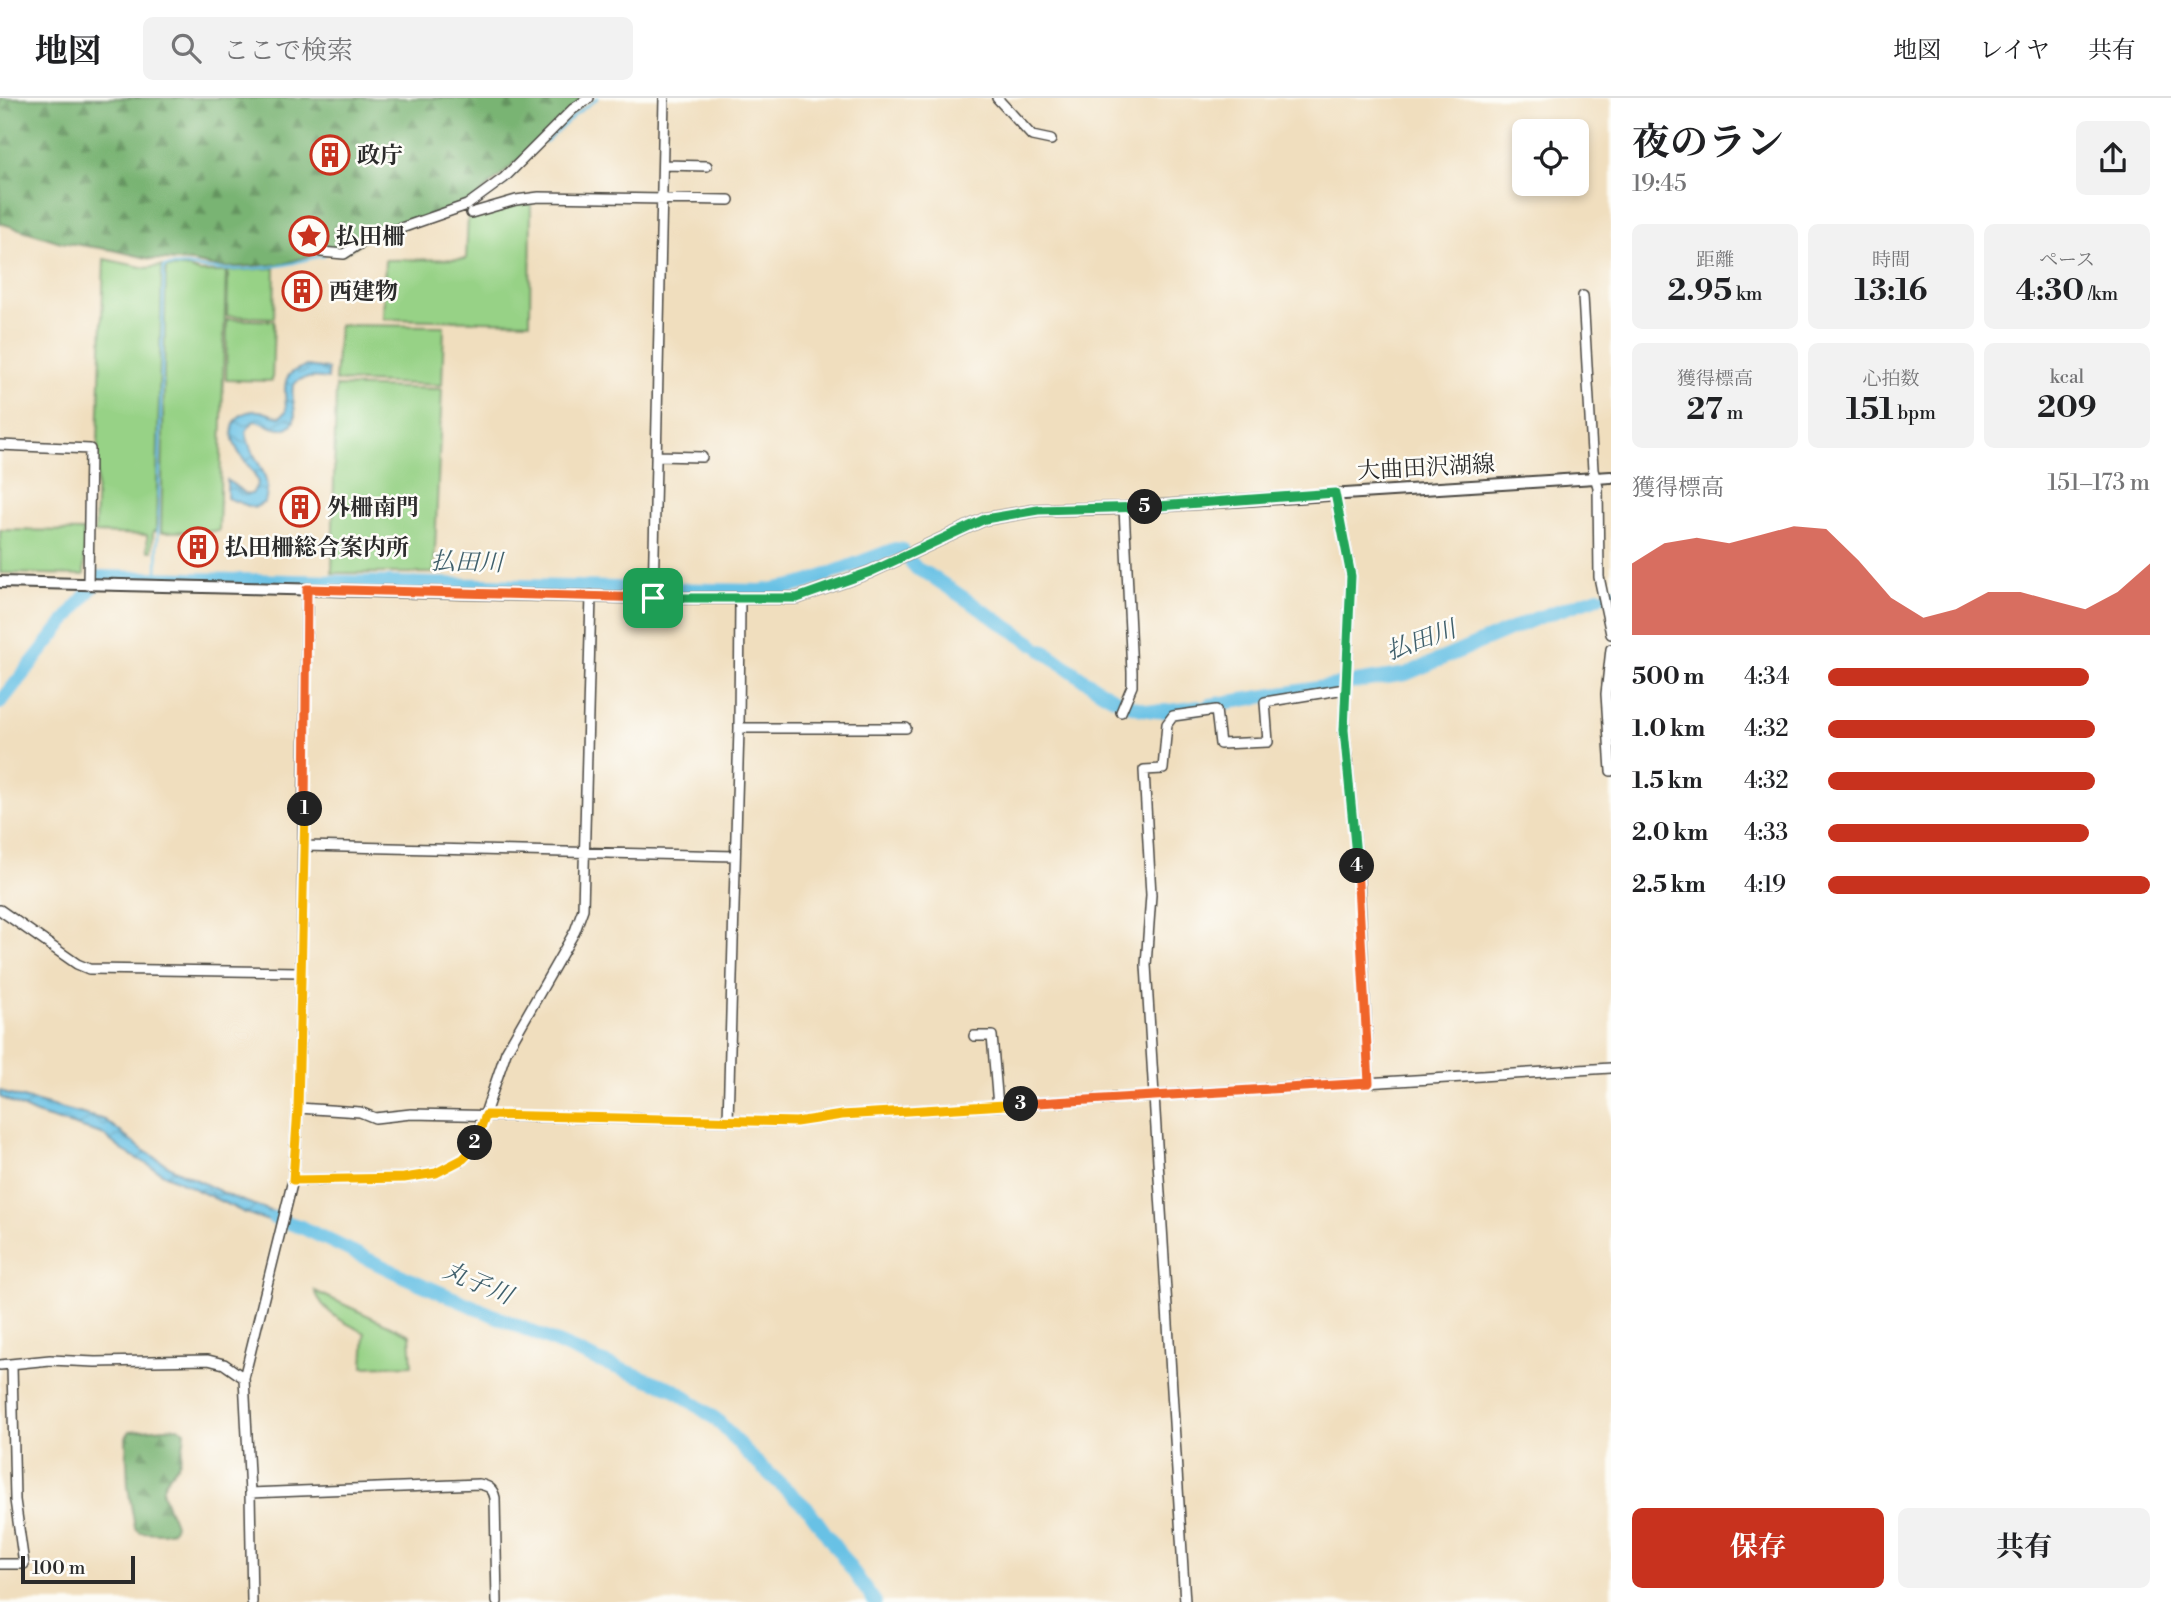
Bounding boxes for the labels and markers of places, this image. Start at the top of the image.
building icon: 政庁 [309,134,351,176]
place label: 政庁 [357,142,403,170]
place icon: 払田柵 [288,215,330,257]
place label: 払田柵 [336,223,405,251]
building icon: 西建物 [281,270,323,312]
place label: 西建物 [329,278,398,306]
building icon: 外柵南門 [279,486,321,528]
pin: 5 [1128,490,1162,524]
place label: 外柵南門 [327,494,419,522]
building icon: 払田柵総合案内所 [177,526,219,568]
place label: 払田柵総合案内所 [225,534,409,562]
pin [623,568,683,628]
pin: 1 [288,792,322,826]
pin: 4 [1340,848,1374,884]
pin: 3 [1004,1086,1038,1122]
pin: 2 [458,1126,492,1160]

